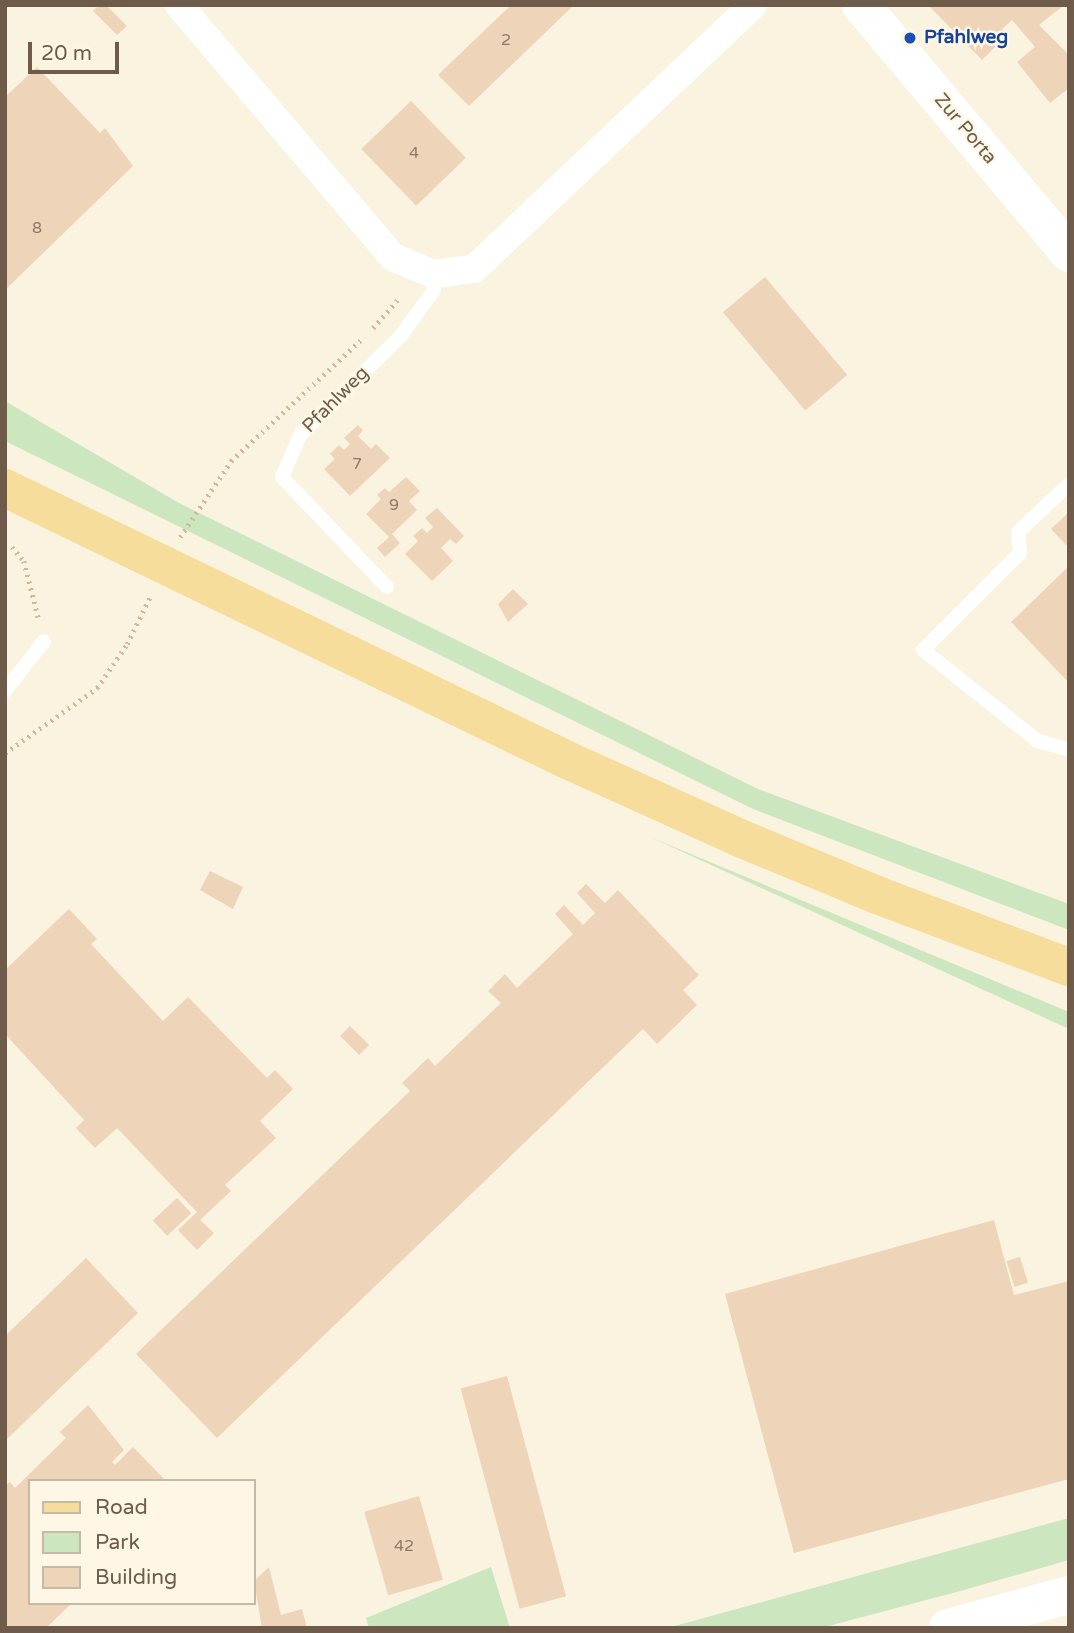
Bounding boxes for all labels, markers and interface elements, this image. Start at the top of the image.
place label: Pfahlweg [924,27,1008,49]
scale bar [32,28,122,72]
house number: 2 [501,30,511,50]
marker: Pfahlweg [902,30,918,46]
text: 20 m [41,41,92,66]
street label: Zur Porta [929,89,1001,169]
house number: 4 [409,143,419,163]
house number: 8 [32,218,42,238]
street label: Pfahlweg [298,362,374,438]
house number: 7 [352,454,362,474]
house number: 9 [389,495,399,515]
legend [28,1479,256,1605]
text: Road [95,1495,148,1520]
text: Park [95,1530,140,1555]
house number: 42 [394,1536,414,1556]
text: Building [95,1565,177,1590]

